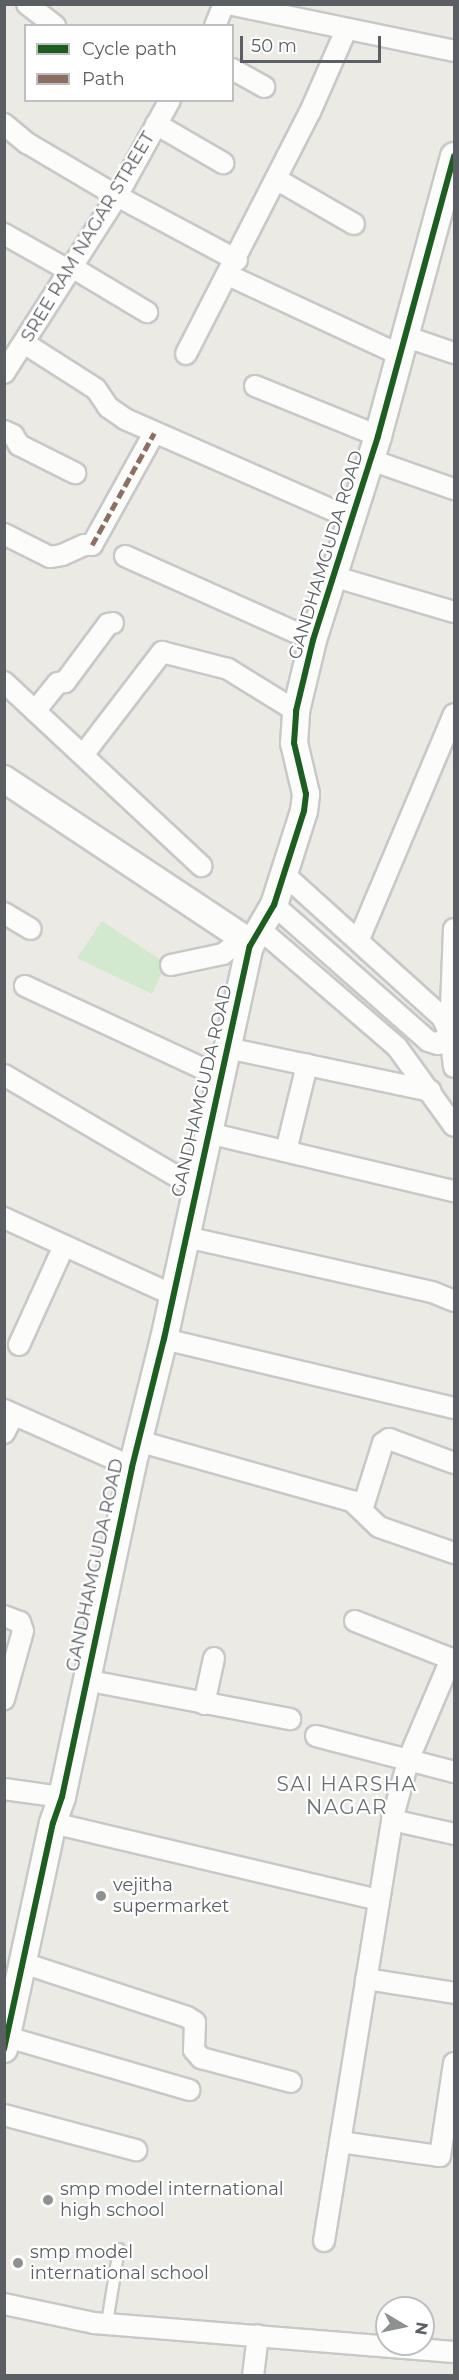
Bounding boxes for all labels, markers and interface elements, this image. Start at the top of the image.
legend [24,24,234,102]
scale bar [243,24,384,62]
text: 50 m [251,35,297,57]
text: Cycle path [82,38,177,60]
text: Path [82,68,125,90]
street label: SREE RAM NAGAR STREET [17,128,159,346]
street label: GANDHAMGUDA ROAD [284,448,368,662]
street label: GANDHAMGUDA ROAD [167,983,237,1199]
street label: GANDHAMGUDA ROAD [62,1457,128,1673]
district label: SAI HARSHA NAGAR [277,1773,417,1820]
place label: vejitha supermarket [113,1875,229,1918]
marker: vejitha supermarket [94,1889,108,1903]
place label: smp model international high school [60,2179,284,2222]
marker: smp model international high school [41,2193,55,2207]
place label: smp model international school [30,2242,209,2284]
marker: smp model international school [11,2256,25,2270]
north arrow [375,2296,435,2356]
text: N [411,2321,432,2336]

